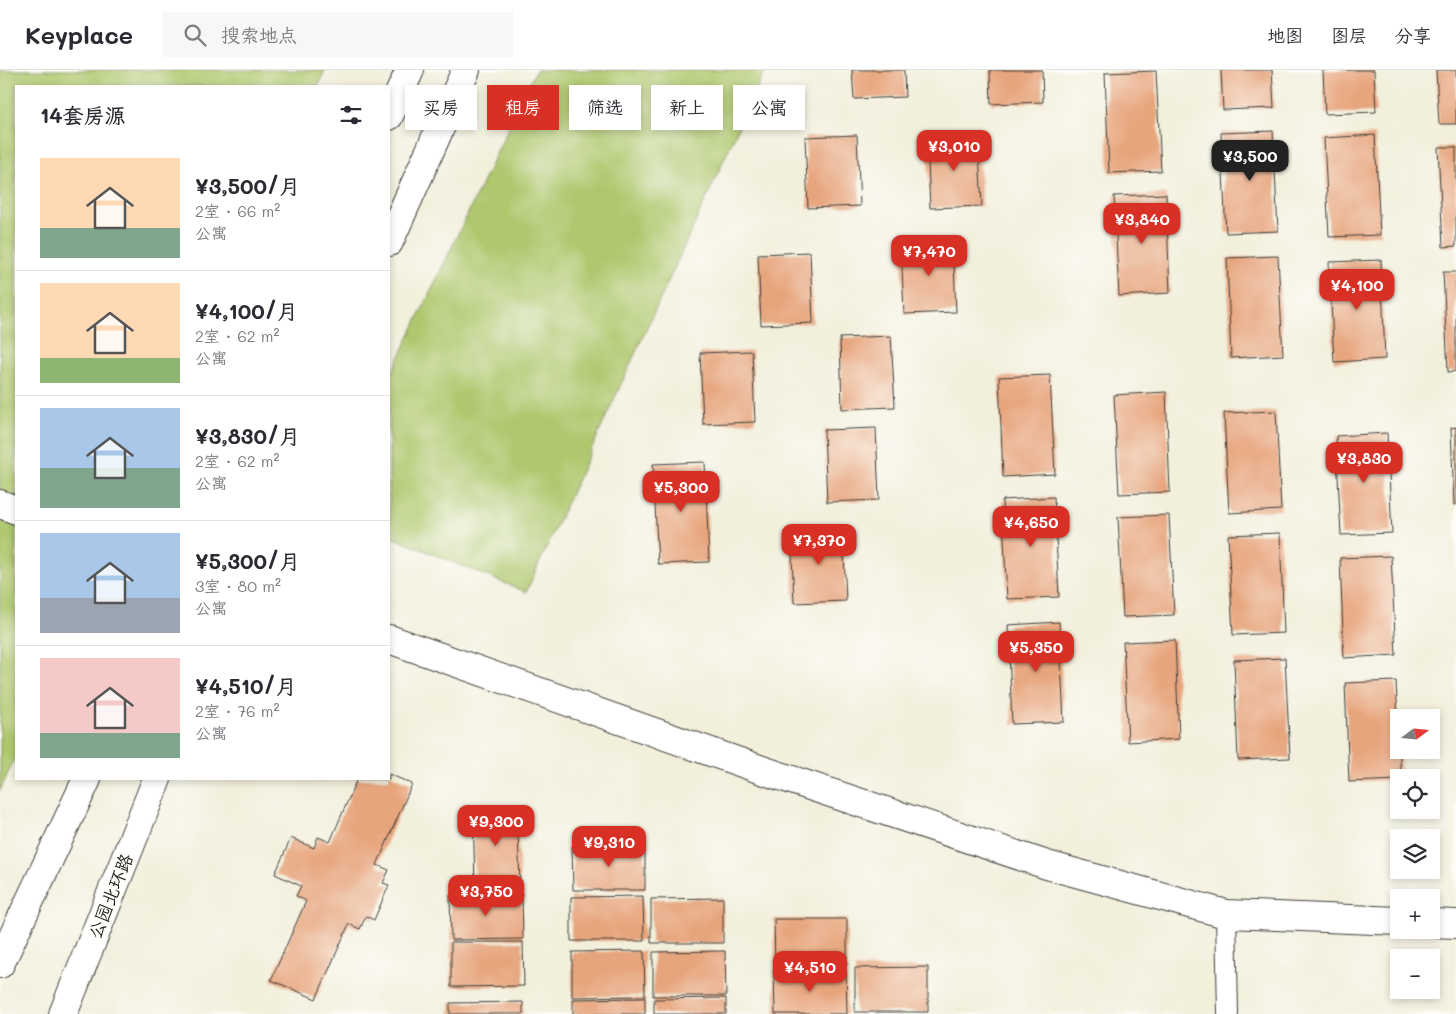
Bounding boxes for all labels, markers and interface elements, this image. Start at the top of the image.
search box [163,12,513,57]
text: Keyplace [25,19,133,50]
icon: search [181,21,209,49]
text: 搜索地点 [221,22,297,47]
text: 地图 [1267,23,1303,47]
text: 图层 [1331,23,1367,47]
text: 分享 [1395,23,1431,47]
chip: 买房 [405,85,477,130]
chip: 租房 [487,85,559,130]
chip: 筛选 [569,85,641,130]
chip: 新上 [651,85,723,130]
chip: 公寓 [733,85,805,130]
text: 14套房源 [40,101,126,128]
icon: filters [337,101,365,129]
pin: ¥3,010 [913,129,995,172]
text: ¥3,010 [928,135,980,156]
pin: ¥3,500 [1209,140,1291,182]
text: ¥3,500 [1223,145,1277,166]
text: ¥3,500/月 [195,172,300,199]
icon: home [80,178,140,238]
text: 2室 · 66 m² [195,200,280,221]
pin: ¥3,840 [1101,202,1183,245]
text: ¥3,840 [1114,208,1170,229]
text: 公寓 [195,222,227,243]
pin: ¥7,470 [888,234,970,277]
text: ¥7,470 [902,240,956,261]
pin: ¥4,100 [1316,268,1398,311]
text: ¥4,100 [1330,274,1384,295]
text: ¥4,100/月 [195,297,298,324]
icon: home [80,303,140,363]
text: 2室 · 62 m² [195,325,280,346]
text: 公寓 [195,347,227,368]
text: ¥3,830/月 [195,422,300,449]
icon: home [80,428,140,488]
pin: ¥3,830 [1323,442,1405,484]
text: ¥3,830 [1337,447,1391,468]
text: 2室 · 62 m² [195,450,280,471]
pin: ¥5,300 [640,470,722,513]
text: 公寓 [195,472,227,493]
text: ¥5,300 [654,476,708,497]
pin: ¥4,650 [990,506,1072,548]
text: ¥4,650 [1004,511,1058,532]
pin: ¥7,370 [778,524,860,566]
text: ¥7,370 [792,529,846,550]
text: ¥5,300/月 [195,547,300,574]
icon: home [80,553,140,613]
text: 3室 · 80 m² [195,575,281,596]
text: 公寓 [195,597,227,618]
pin: ¥5,350 [995,630,1077,673]
text: ¥5,350 [1009,636,1063,657]
text: ¥4,510/月 [195,672,297,699]
icon: home [80,678,140,738]
text: 2室 · 76 m² [195,700,280,721]
north arrow [1390,709,1440,759]
map controls [1390,709,1440,999]
text: 公寓 [195,722,227,743]
button: locate [1390,769,1440,819]
pin: ¥9,300 [455,804,537,847]
text: ¥9,300 [468,810,524,831]
pin: ¥9,310 [568,826,650,868]
button: layers [1390,829,1440,879]
text: ¥9,310 [583,831,635,852]
street label: 公园北环路 [82,850,138,942]
pin: ¥3,750 [445,874,527,917]
text: ¥3,750 [459,880,513,901]
button: + [1390,889,1440,939]
button: − [1390,949,1440,999]
pin: ¥4,510 [769,950,851,993]
text: ¥4,510 [784,956,836,977]

